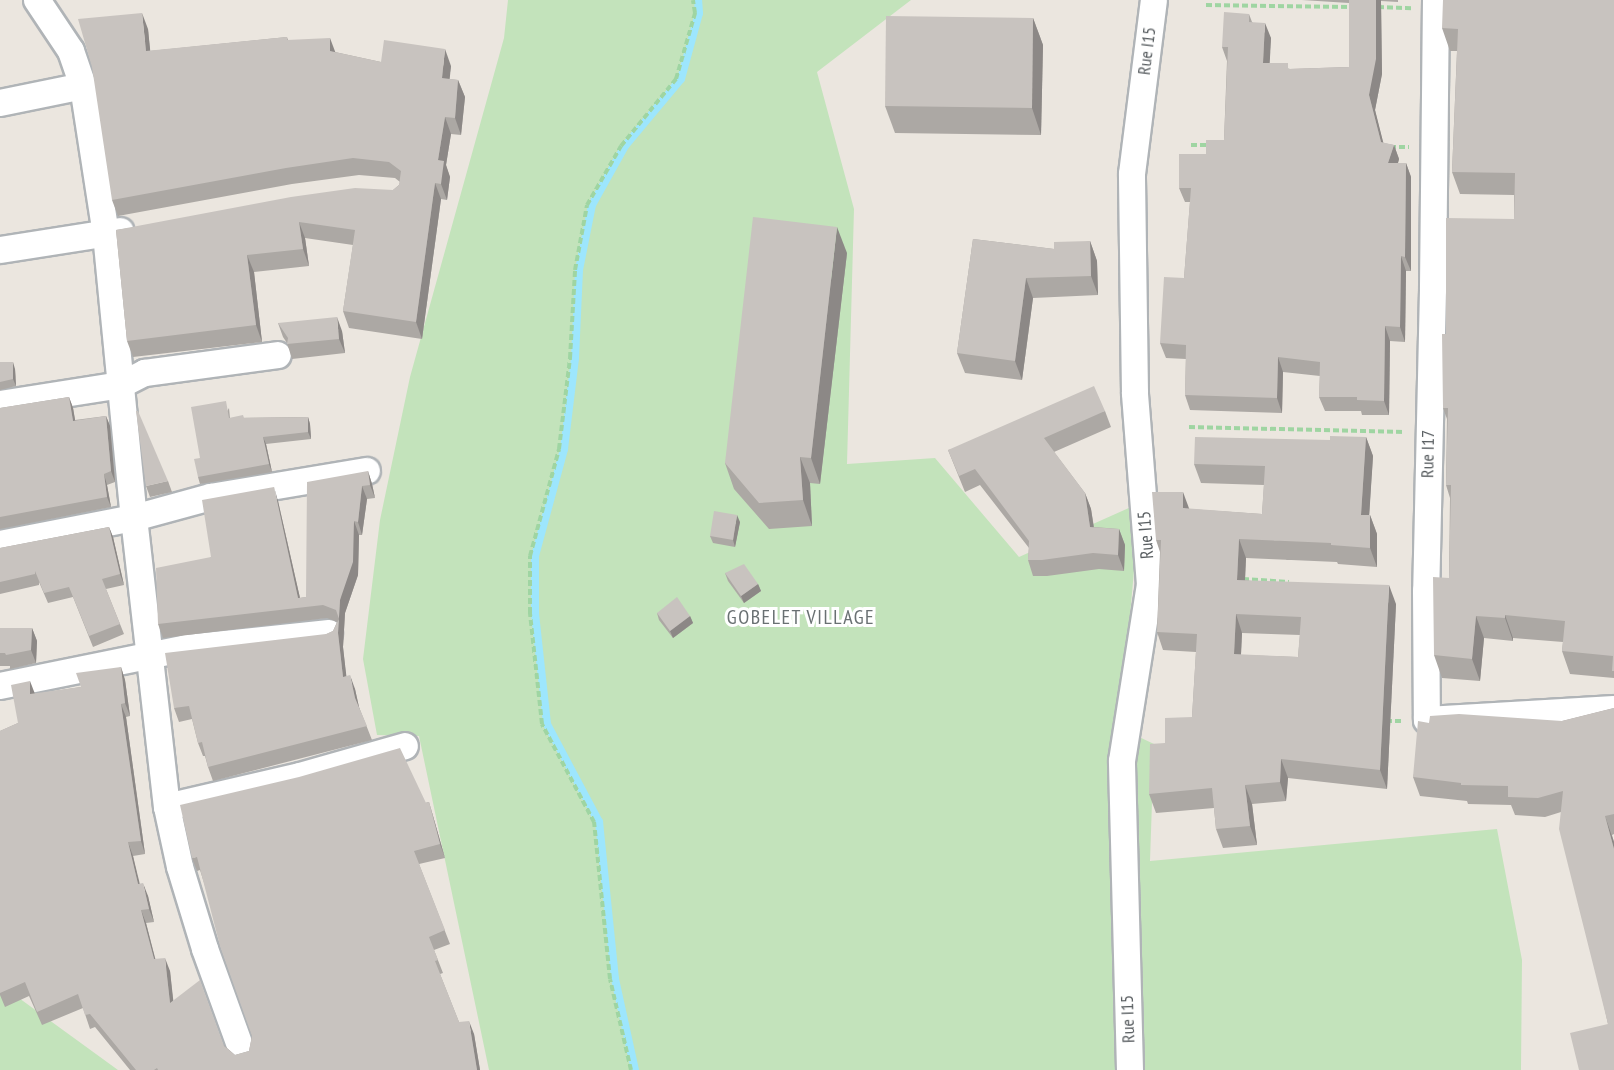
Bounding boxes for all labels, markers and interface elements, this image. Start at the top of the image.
street label: Rue I15 [1133,26,1161,76]
street label: Rue I17 [1417,430,1439,478]
street label: Rue I15 [1134,510,1158,560]
district label: GOBELET VILLAGE [726,605,876,629]
street label: Rue I15 [1116,995,1140,1043]

